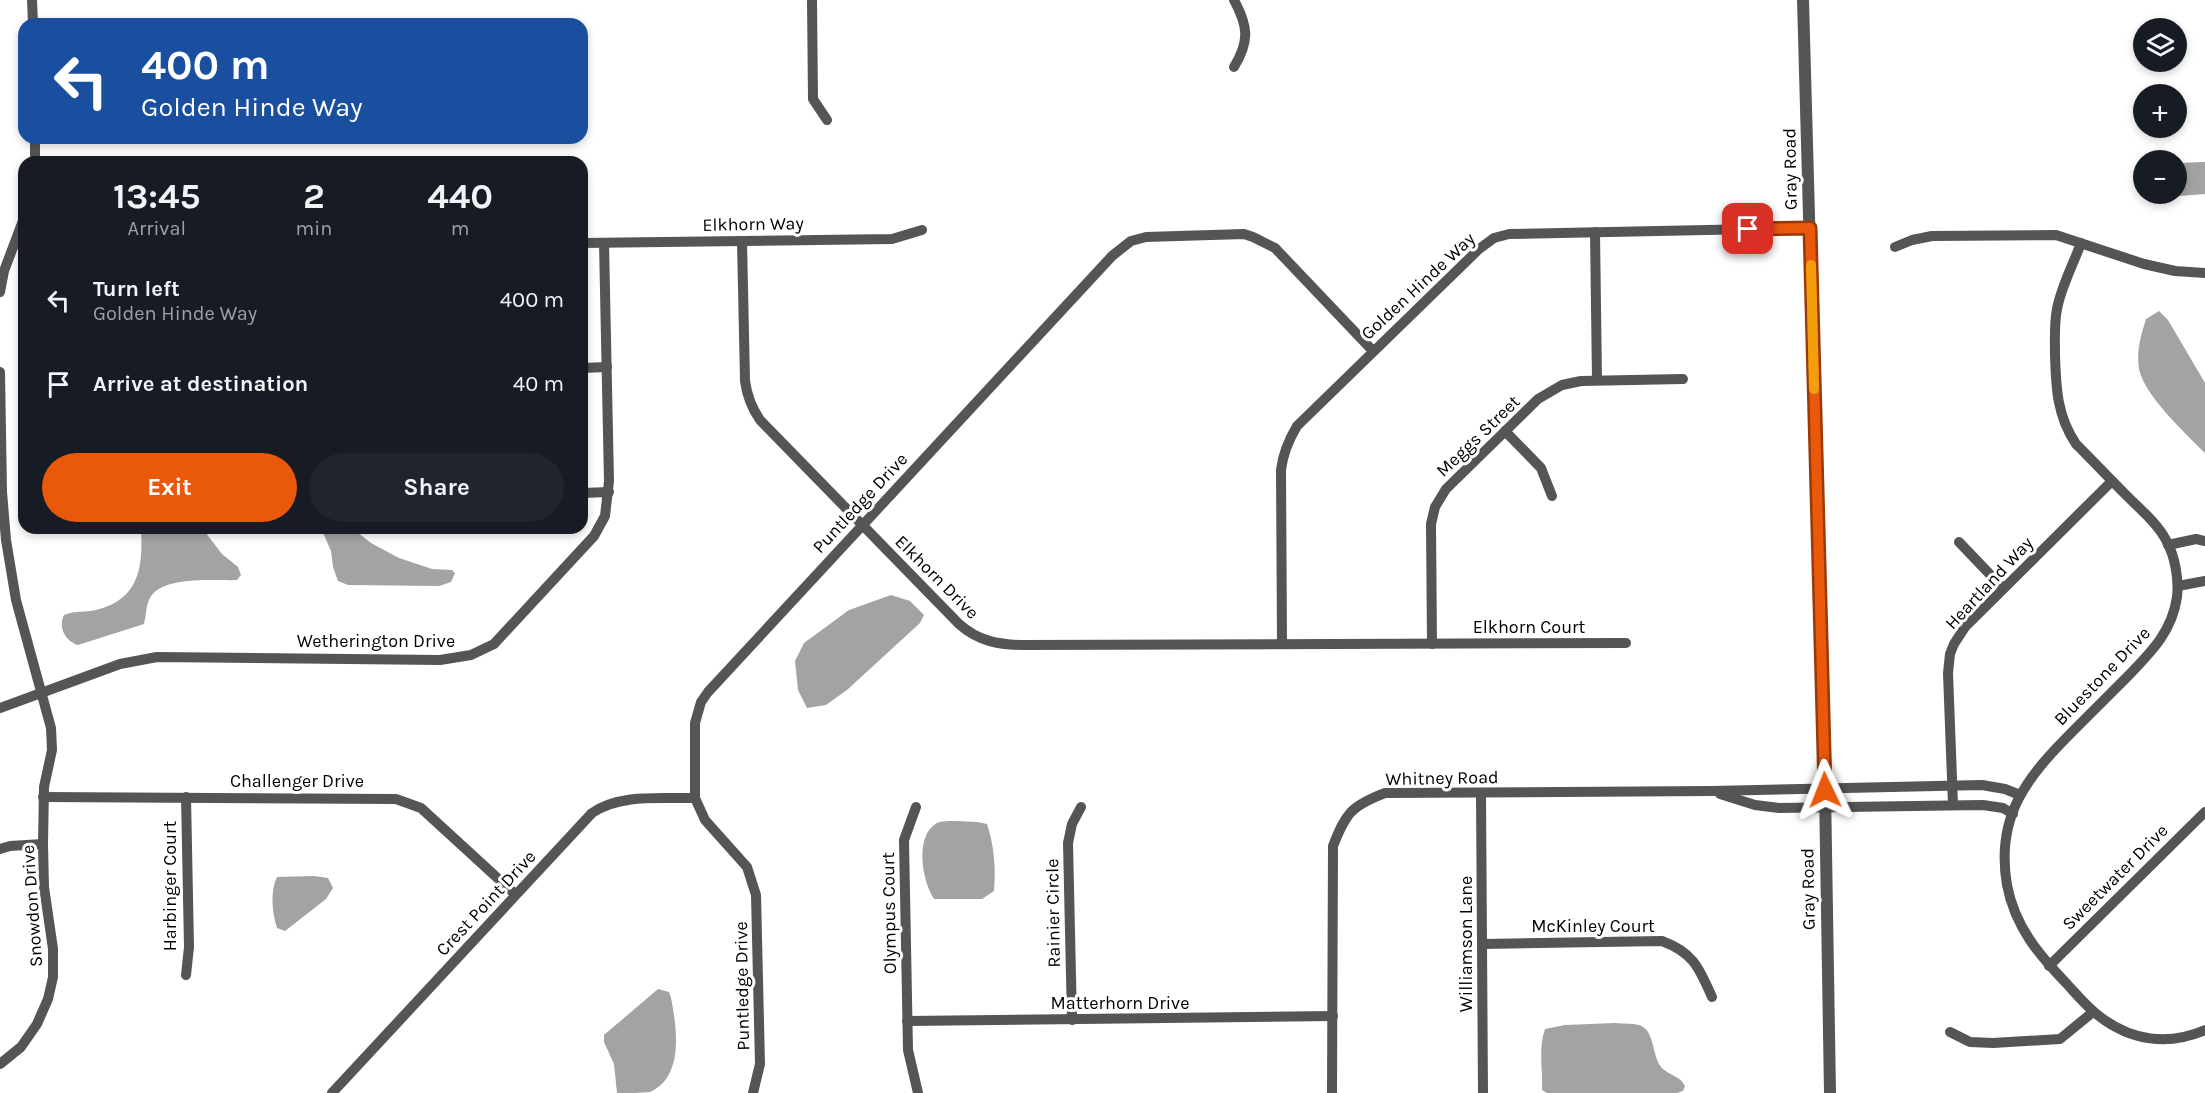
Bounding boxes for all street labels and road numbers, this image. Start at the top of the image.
street label: Gray Road [1778,128,1802,210]
street label: Elkhorn Way [702,212,805,236]
street label: Golden Hinde Way [1356,227,1480,344]
street label: Meggs Street [1432,390,1525,481]
street label: Puntledge Drive [808,448,912,558]
street label: Elkhorn Drive [890,530,984,624]
street label: Heartland Way [1940,532,2038,634]
street label: Elkhorn Court [1473,616,1586,638]
street label: Bluestone Drive [2049,622,2155,730]
street label: Wetherington Drive [297,630,455,652]
street label: Whitney Road [1385,766,1499,790]
street label: Challenger Drive [230,770,364,792]
street label: Sweetwater Drive [2057,819,2173,935]
street label: Harbinger Court [159,820,181,951]
street label: Snowdon Drive [17,844,47,968]
street label: Crest Point Drive [431,846,541,960]
street label: Gray Road [1796,848,1820,930]
street label: Olympus Court [877,852,901,974]
street label: Rainier Circle [1041,858,1065,968]
street label: Williamson Lane [1455,876,1477,1012]
street label: McKinley Court [1531,915,1655,937]
street label: Puntledge Drive [730,921,754,1051]
street label: Matterhorn Drive [1051,992,1189,1014]

